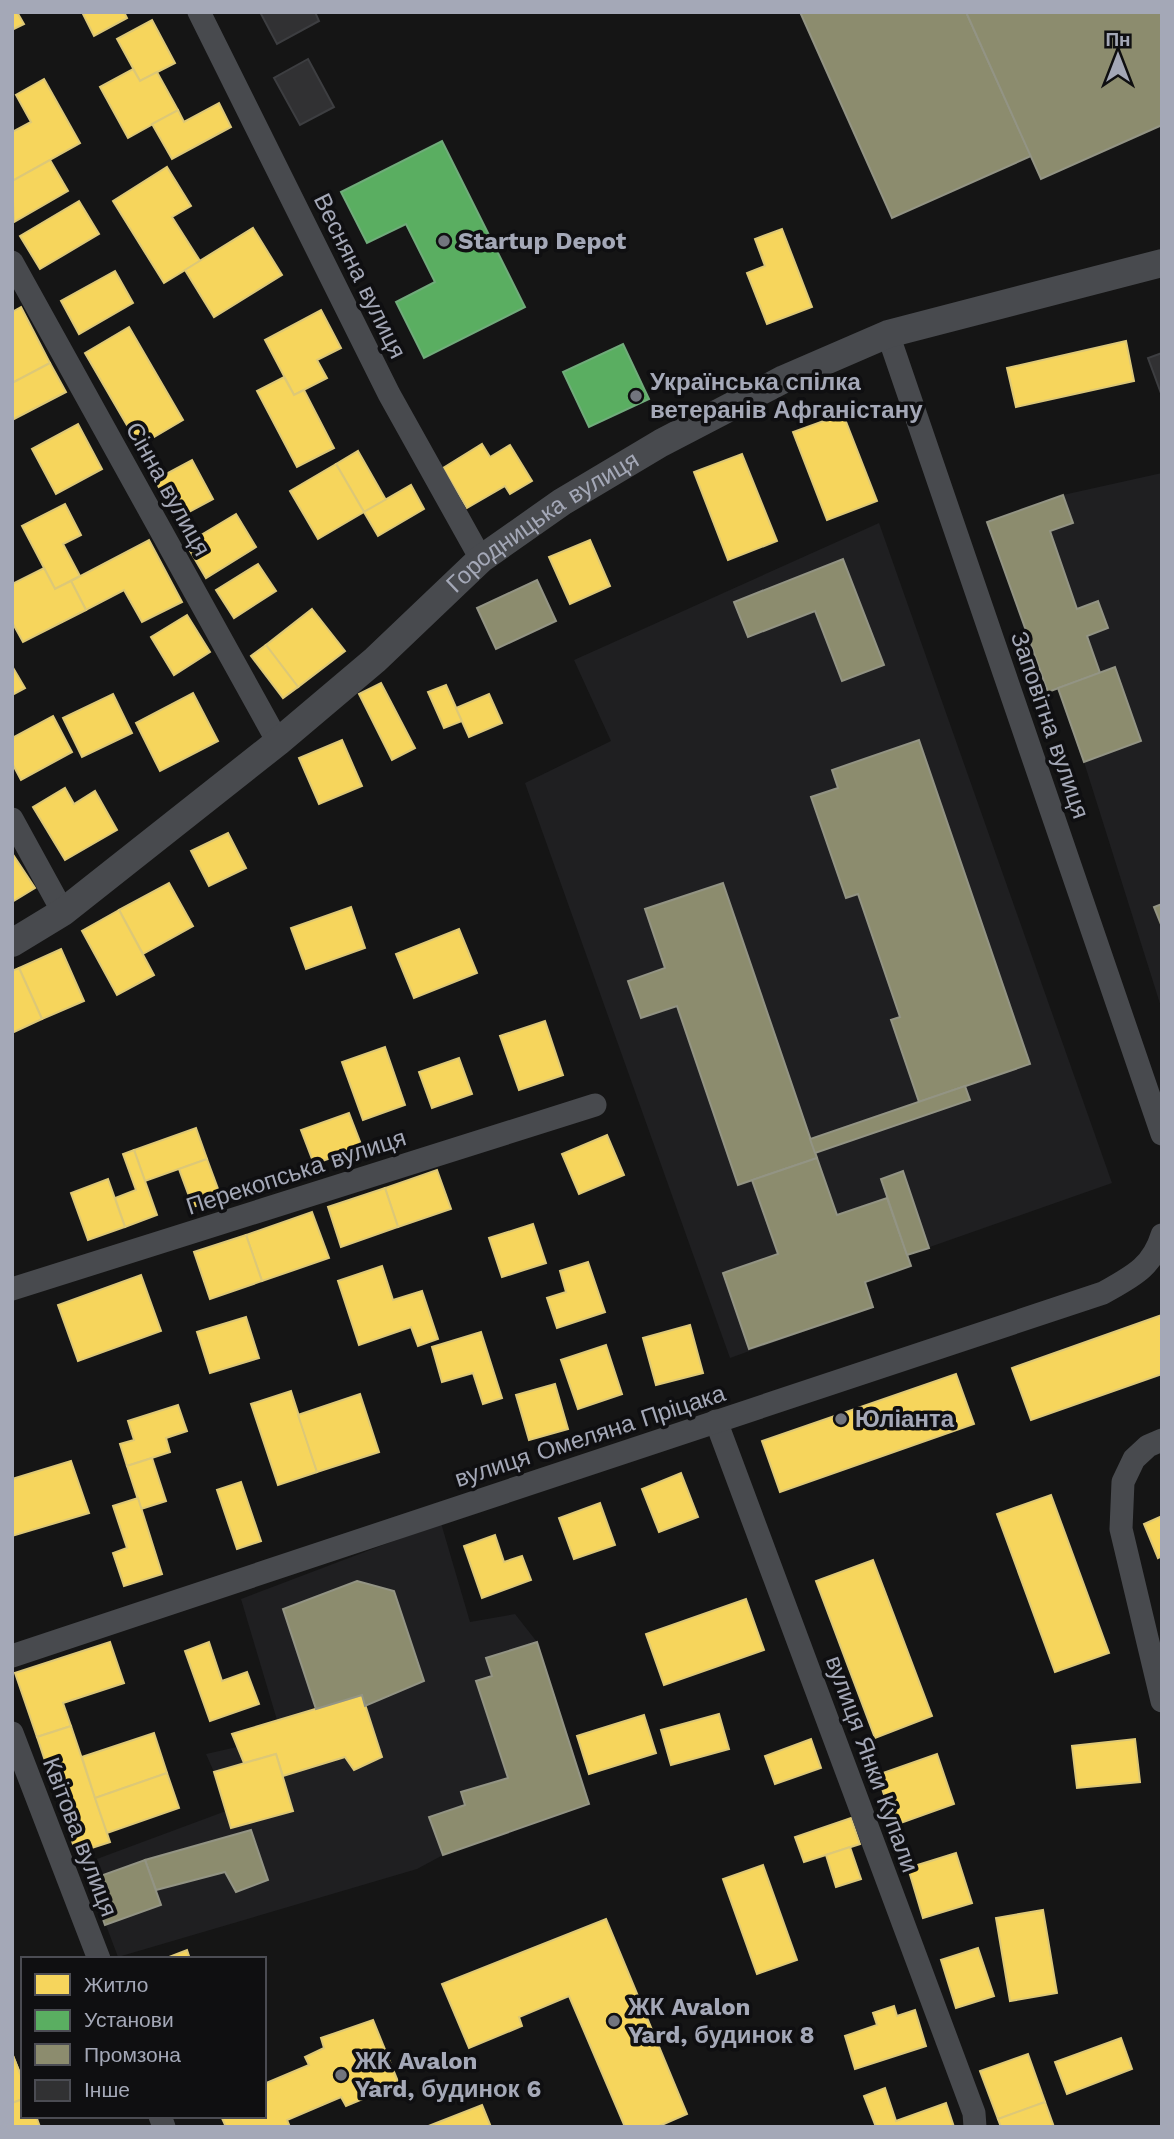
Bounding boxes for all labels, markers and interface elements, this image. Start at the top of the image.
north arrow [1083,21,1153,91]
text: Пн [1105,28,1131,51]
street label: Весняна вулиця [308,189,412,363]
place label: Startup Depot [458,227,627,255]
marker: Startup Depot [436,233,452,249]
place label: Українська спілка ветеранів Афганістану [650,368,923,424]
marker: Українська спілка ветеранів Афганістану [628,388,644,404]
street label: Сінна вулиця [120,417,216,561]
street label: Городницька вулиця [441,445,644,598]
street label: Заповітна вулиця [1005,628,1095,822]
street label: Перекопська вулиця [183,1123,409,1221]
street label: вулиця Омеляна Пріцака [451,1379,729,1493]
place label: Юліанта [855,1405,955,1433]
marker: Юліанта [833,1411,849,1427]
street label: вулиця Янки Купали [820,1652,924,1876]
street label: Квітова вулиця [37,1754,123,1920]
legend [21,1957,266,2118]
text: Житло [84,1972,148,1997]
place label: ЖК Avalon Yard, будинок 8 [627,1993,815,2049]
text: Установи [84,2007,174,2032]
marker: ЖК Avalon Yard, будинок 8 [606,2013,622,2029]
text: Промзона [84,2042,181,2067]
place label: ЖК Avalon Yard, будинок 6 [354,2047,541,2103]
marker: ЖК Avalon Yard, будинок 6 [333,2067,349,2083]
text: Інше [84,2077,130,2102]

